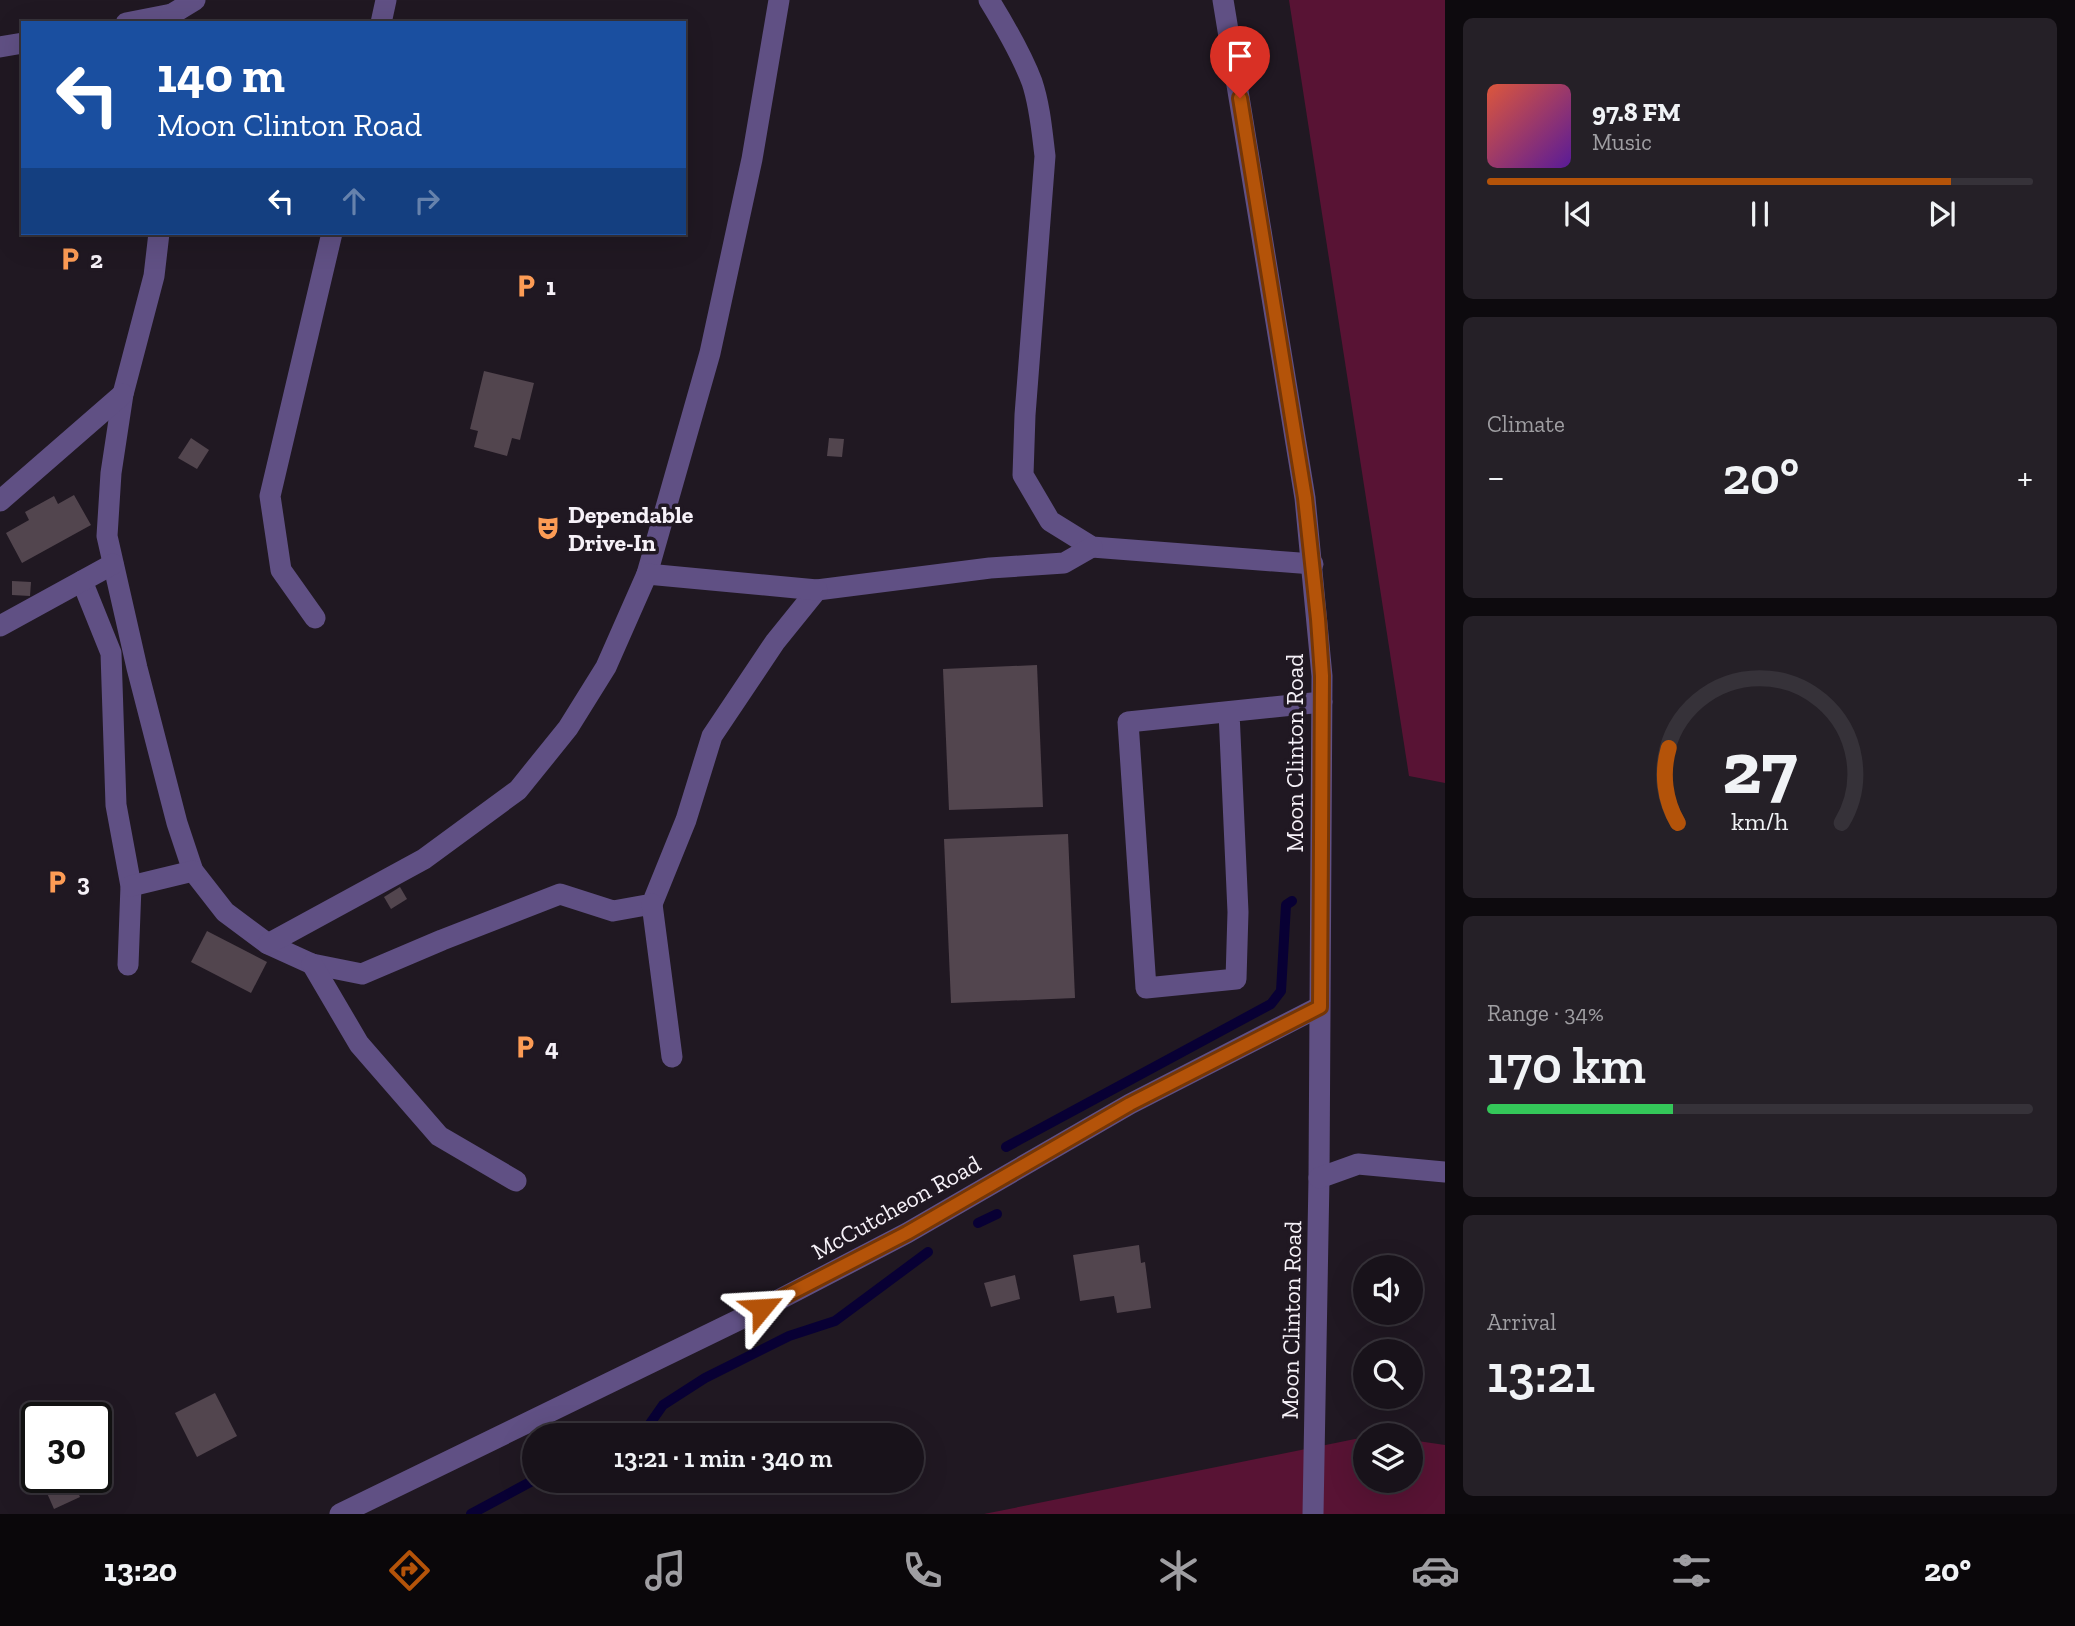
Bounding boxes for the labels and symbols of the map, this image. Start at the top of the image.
pin [1210,26,1270,98]
parking icon: 2 [56,245,84,273]
place label: 2 [90,245,103,274]
parking icon: 1 [512,272,540,300]
place label: 1 [546,272,556,301]
place label: Dependable Drive-In [568,500,694,557]
theatre icon: Dependable Drive-In [534,514,562,542]
street label: Moon Clinton Road [1280,654,1309,852]
parking icon: 3 [43,868,71,896]
place label: 3 [77,868,90,897]
parking icon: 4 [511,1033,539,1061]
place label: 4 [545,1033,559,1062]
street label: McCutcheon Road [807,1149,985,1265]
street label: Moon Clinton Road [1275,1220,1307,1420]
position arrow [725,1271,799,1345]
speed limit sign: 30 [21,1402,112,1493]

